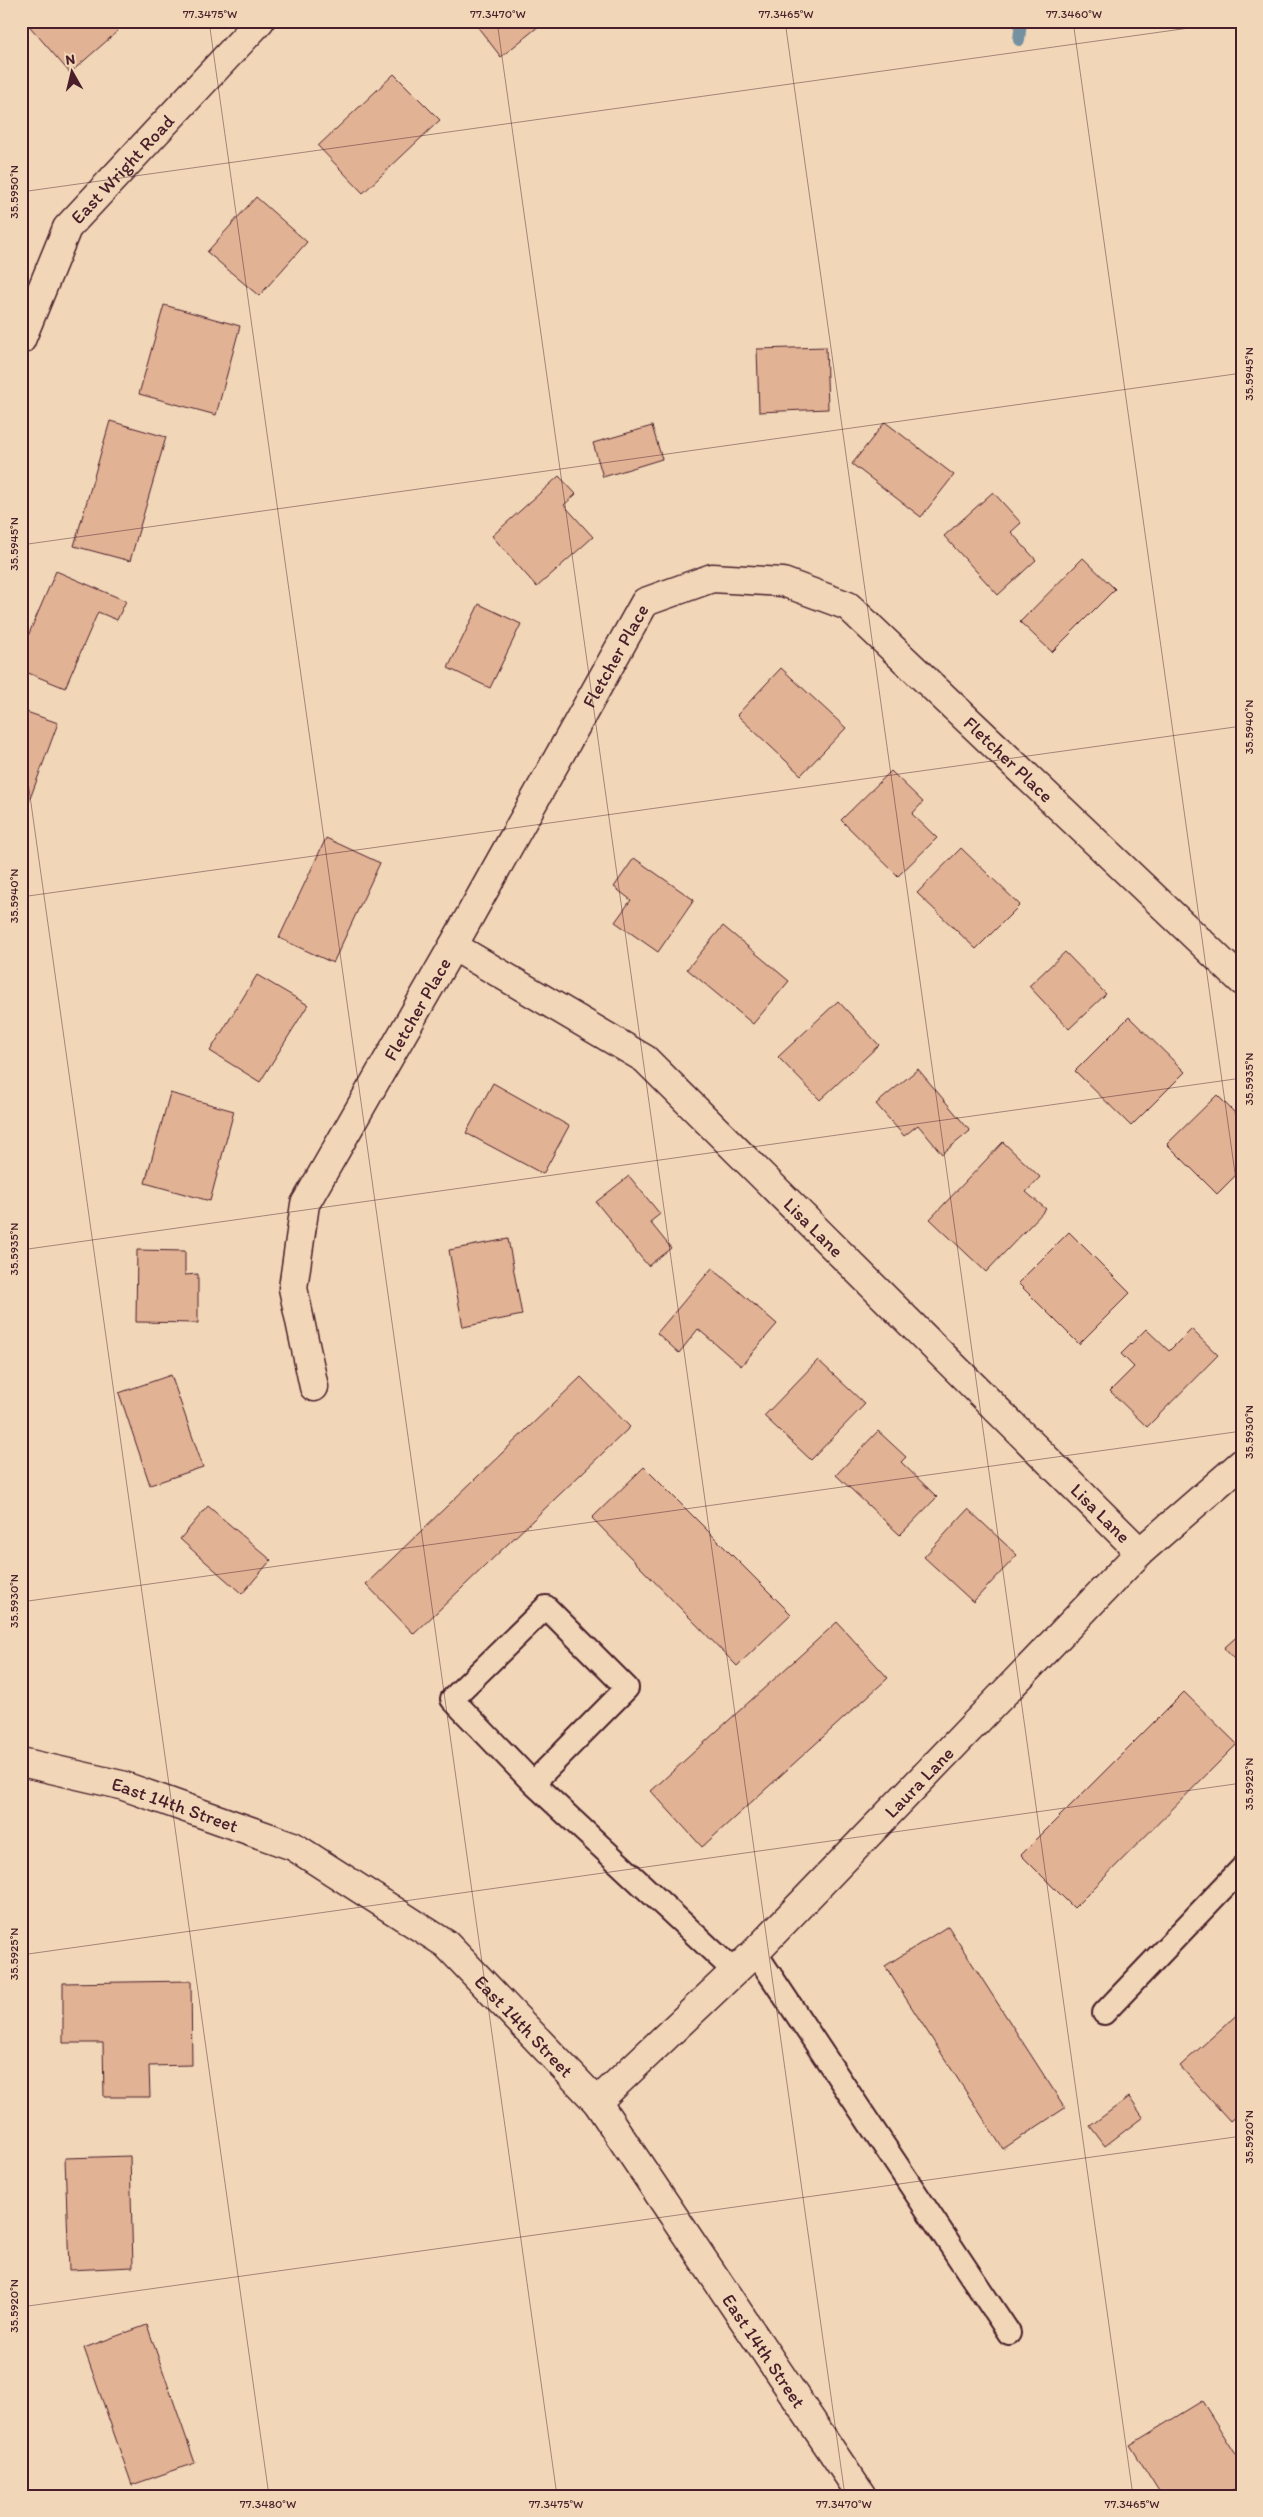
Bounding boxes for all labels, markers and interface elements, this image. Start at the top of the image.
text: 77.3475°W [183,7,237,21]
text: 77.3470°W [470,7,526,21]
text: 77.3465°W [758,7,814,21]
text: 77.3460°W [1046,7,1102,21]
north arrow [48,48,98,98]
text: N [64,51,76,69]
street label: East Wright Road [66,109,179,228]
text: 35.5950°N [7,165,21,219]
text: 35.5945°N [1242,347,1256,401]
text: 35.5945°N [7,517,21,571]
street label: Fletcher Place [577,600,653,712]
text: 35.5940°N [1242,700,1256,754]
street label: Fletcher Place [959,711,1058,807]
text: 35.5940°N [7,869,21,923]
street label: Fletcher Place [378,953,456,1065]
text: 35.5935°N [1242,1053,1256,1105]
street label: Lisa Lane [779,1192,849,1262]
text: 35.5935°N [7,1223,21,1275]
text: 35.5930°N [1242,1405,1256,1459]
street label: Lisa Lane [1066,1478,1136,1548]
text: 35.5930°N [7,1574,21,1628]
street label: Laura Lane [879,1741,958,1822]
text: 35.5925°N [1242,1758,1256,1810]
street label: East 14th Street [110,1772,242,1837]
text: 35.5925°N [7,1928,21,1980]
street label: East 14th Street [470,1970,578,2082]
text: 35.5920°N [1242,2110,1256,2164]
text: 35.5920°N [7,2279,21,2333]
street label: East 14th Street [718,2289,811,2412]
text: 77.3480°W [240,2497,296,2511]
text: 77.3475°W [529,2497,583,2511]
text: 77.3470°W [816,2497,872,2511]
text: 77.3465°W [1104,2497,1160,2511]

